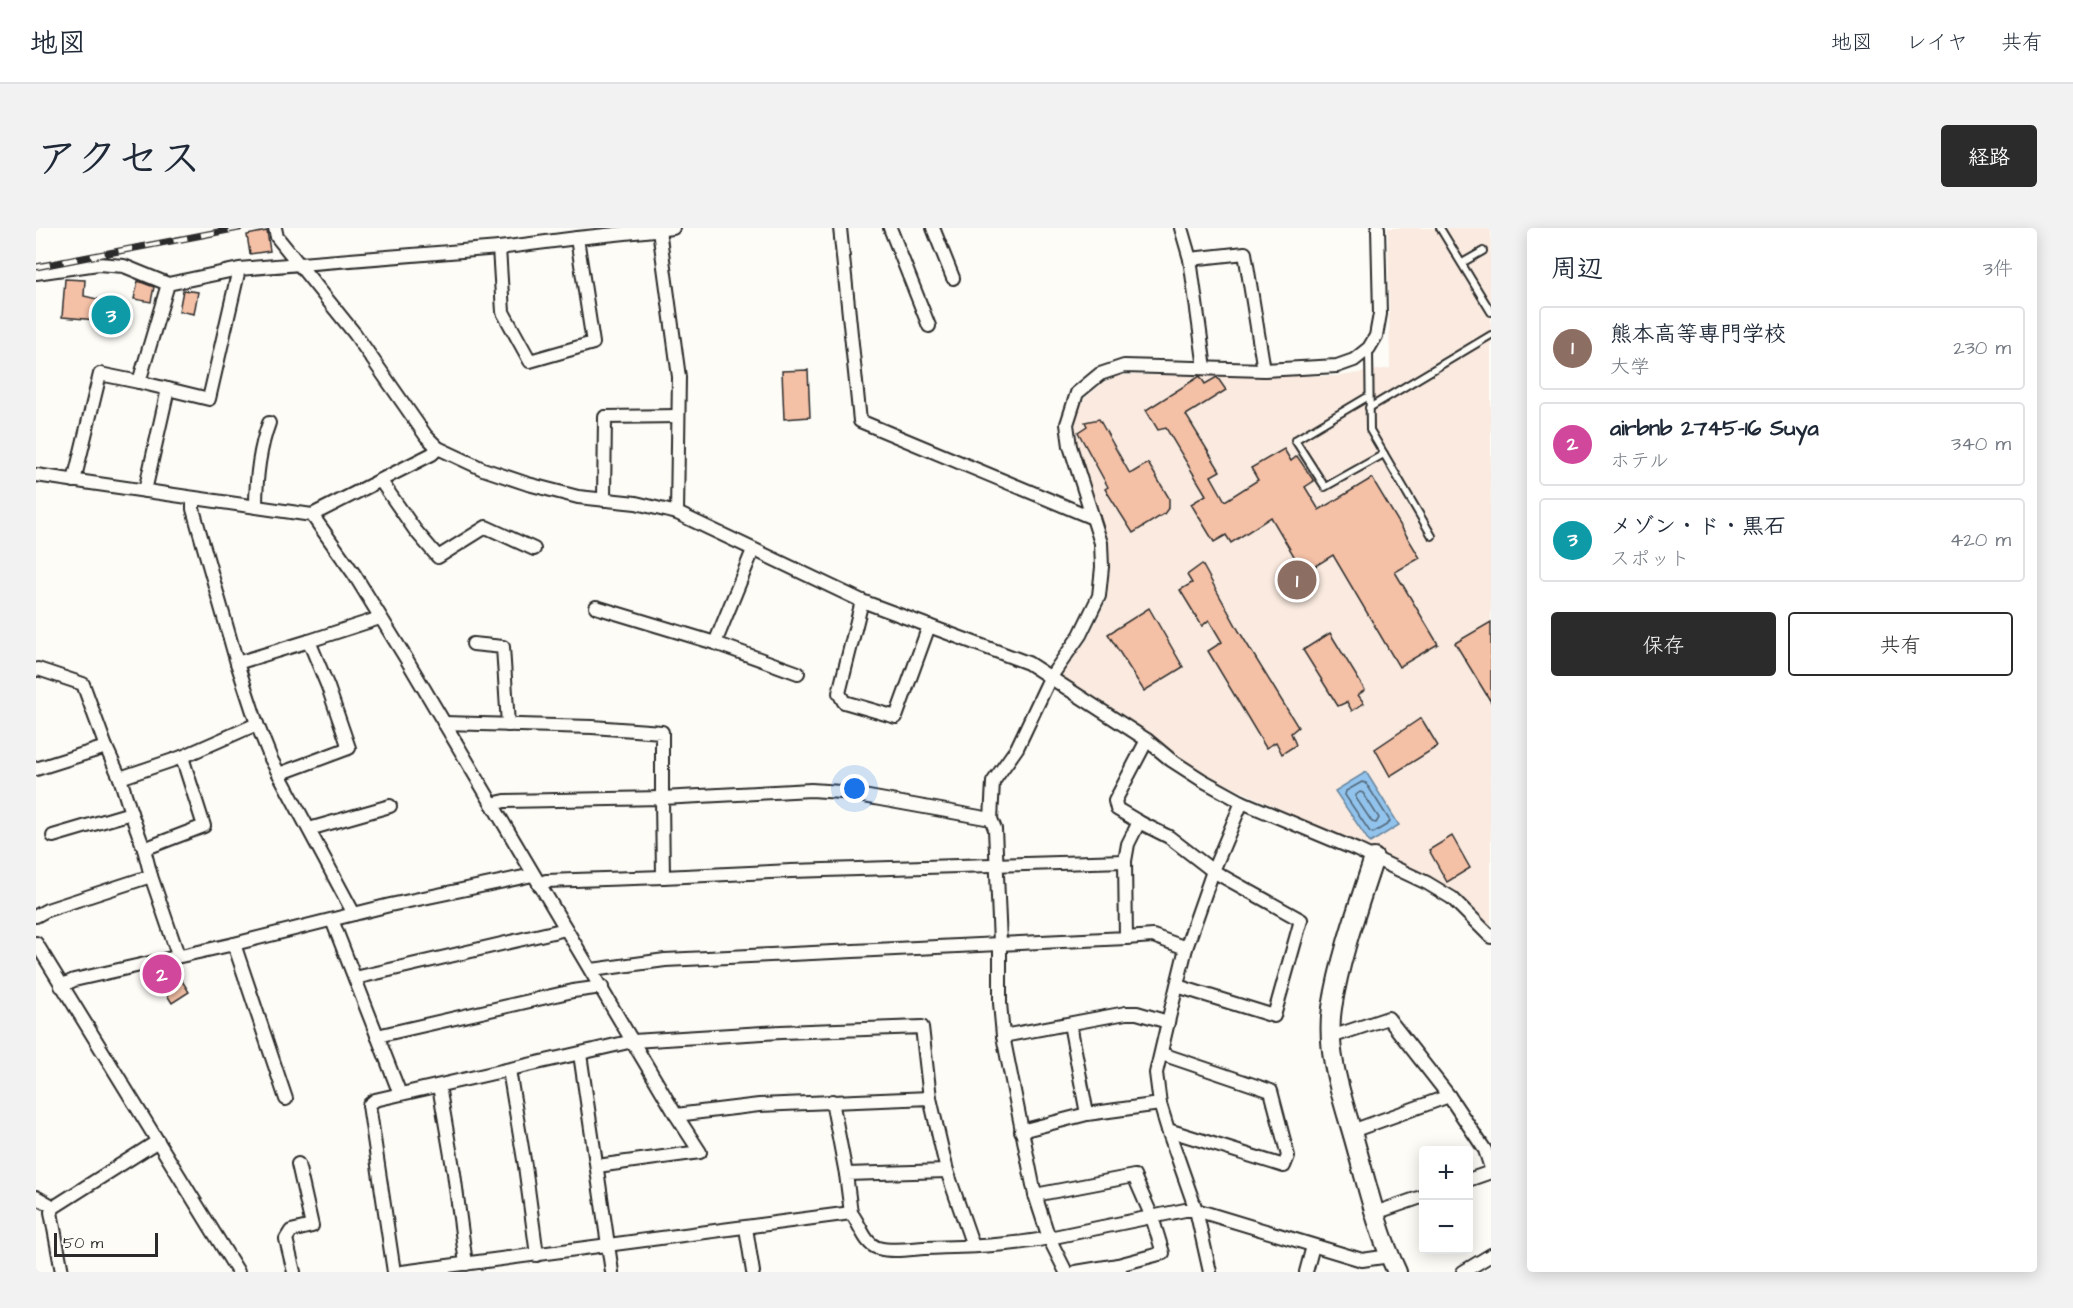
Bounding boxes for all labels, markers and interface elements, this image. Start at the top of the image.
text: 地図 [30,24,86,63]
text: 地図 [1831,28,1873,57]
text: レイヤ [1906,28,1968,57]
text: 共有 [2001,28,2043,57]
button: 経路 [1941,125,2037,187]
text: アクセス [36,131,201,189]
text: 周辺 [1551,251,1603,287]
text: 3件 [1983,255,2013,283]
pin: 3 [92,292,130,338]
text: 熊本高等専門学校 [1610,319,1786,350]
text: 1 [1571,334,1574,362]
text: 230 m [1953,334,2011,362]
text: 大学 [1610,353,1650,381]
text: airbnb 2745-16 Suya [1610,413,1819,444]
text: 2 [1567,430,1578,458]
text: 340 m [1951,430,2011,458]
text: ホテル [1610,447,1669,475]
text: メゾン・ド・黒石 [1610,511,1786,542]
text: 3 [1567,526,1578,554]
text: 420 m [1950,526,2011,554]
text: スポット [1610,545,1690,573]
pin: 1 [1278,558,1316,602]
button: 保存 [1551,612,1776,676]
button: 共有 [1788,612,2013,676]
your location [840,774,869,803]
pin: 2 [142,952,182,996]
map controls [1419,1146,1473,1254]
button: + [1419,1146,1473,1200]
button: − [1419,1200,1473,1254]
scale bar [54,1230,158,1258]
text: 50 m [63,1232,103,1254]

